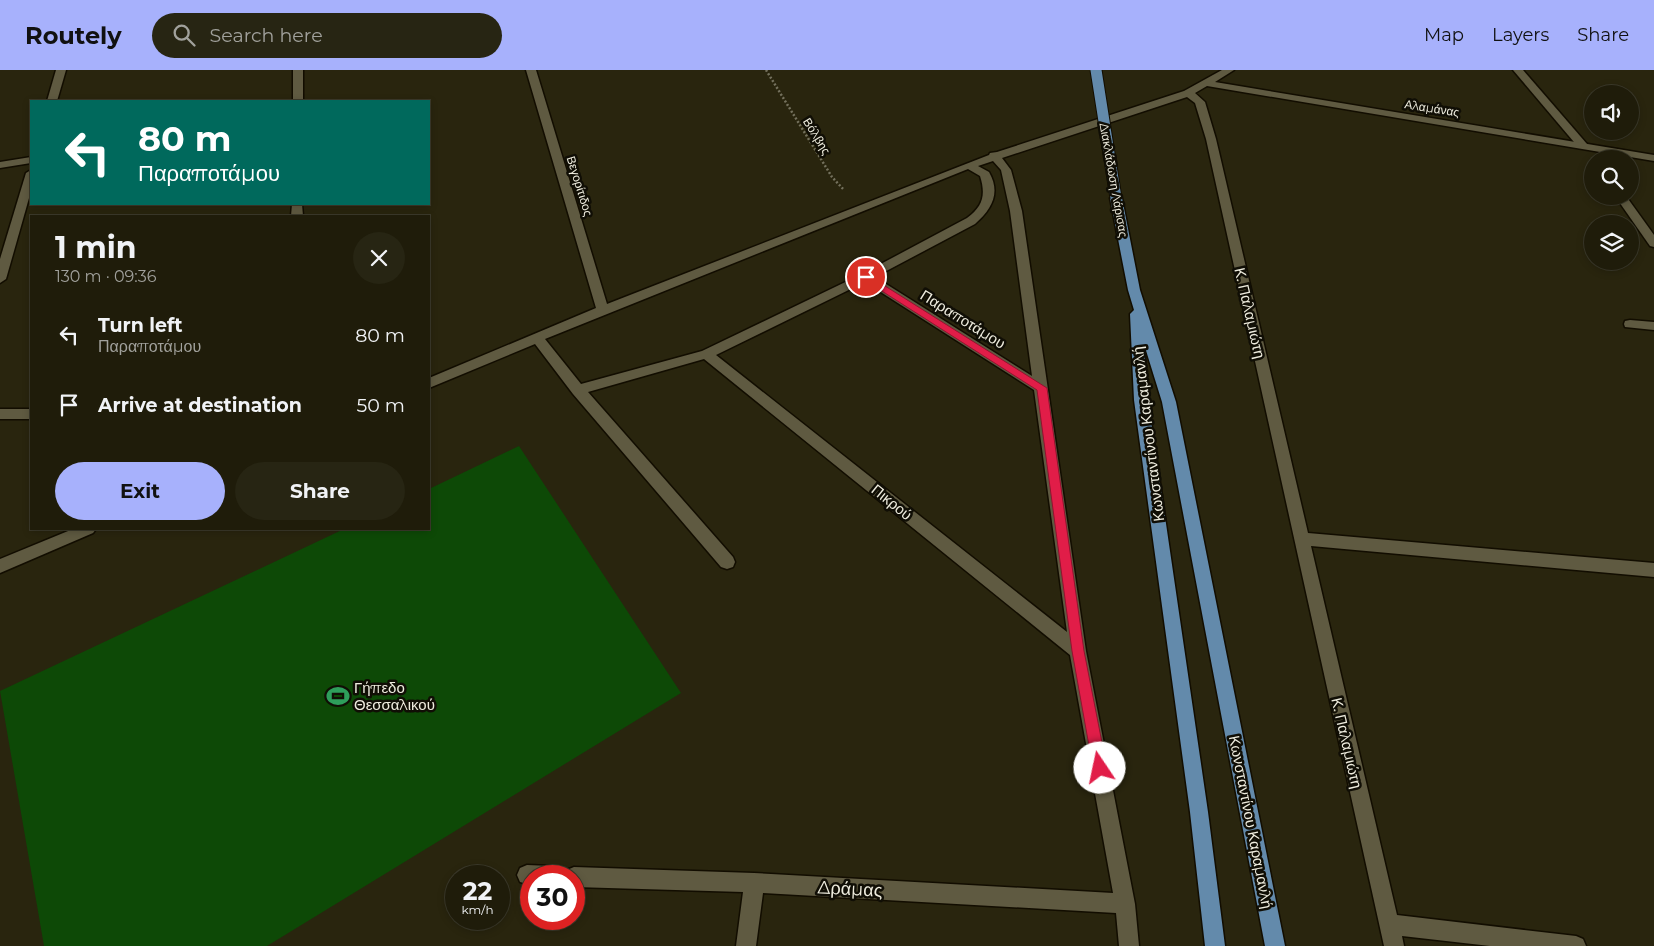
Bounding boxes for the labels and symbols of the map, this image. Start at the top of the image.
street label: Αλαμάνας [1404,96,1461,120]
street label: Βόλβης [800,115,834,157]
street label: Διακλάδωση Λάρισας [1097,122,1131,239]
street label: Βεγορίτιδος [564,154,596,218]
pin [845,256,887,298]
street label: Κ. Παλαμιώτη [1230,266,1270,360]
street label: Παραποτάμου [917,285,1009,353]
street label: Κωνσταντίνου Καραμανλή [1128,346,1168,522]
street label: Πικρού [868,480,916,524]
place label: Γήπεδο Θεσσαλικού [354,678,435,714]
sports icon: Γήπεδο Θεσσαλικού [325,683,351,709]
street label: Κ. Παλαμιώτη [1327,696,1367,790]
street label: Κωνσταντίνου Καραμανλή [1225,734,1277,910]
position arrow [1073,741,1125,793]
speed limit sign: 30 [520,865,585,930]
street label: Δράμας [817,876,883,902]

